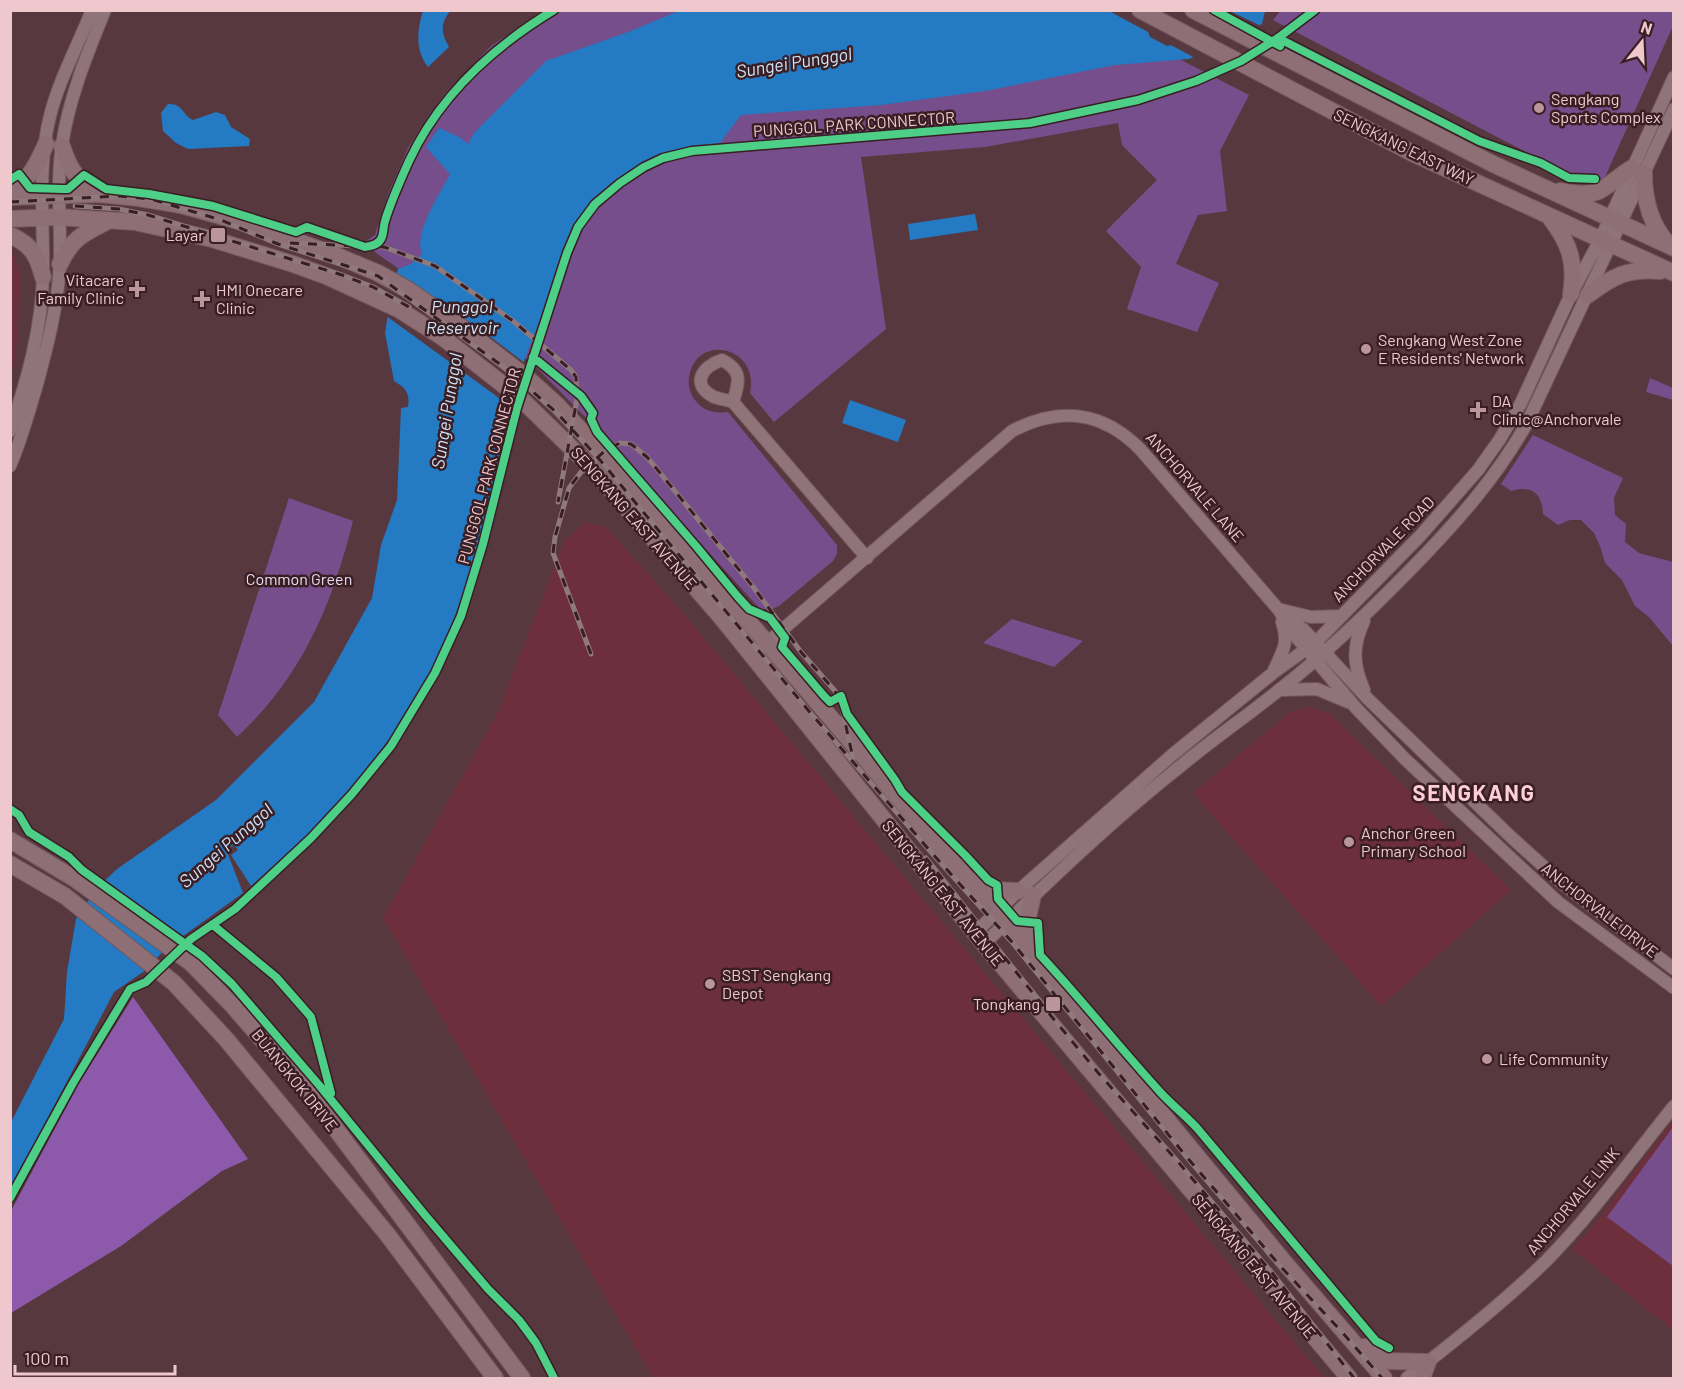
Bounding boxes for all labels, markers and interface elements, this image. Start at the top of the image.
north arrow [1612,12,1672,72]
text: N [1639,17,1655,38]
water label: Sungei Punggol [734,42,853,82]
place label: Sengkang Sports Complex [1551,89,1661,126]
marker: Sengkang Sports Complex [1532,101,1546,115]
street label: SENGKANG EAST WAY [1331,104,1477,189]
street label: PUNGGOL PARK CONNECTOR [752,107,956,140]
place label: Layar [166,225,204,244]
marker: Layar [209,226,227,244]
place label: Vitacare Family Clinic [37,270,124,307]
marker: Vitacare Family Clinic [128,280,146,298]
place label: HMI Onecare Clinic [216,280,303,317]
marker: HMI Onecare Clinic [193,290,211,308]
water label: Punggol Reservoir [426,295,499,338]
place label: Sengkang West Zone E Residents' Network [1378,330,1524,367]
marker: Sengkang West Zone E Residents' Network [1359,342,1373,356]
water label: Sungei Punggol [426,351,466,470]
street label: PUNGGOL PARK CONNECTOR [453,366,524,566]
place label: DA Clinic@Anchorvale [1492,391,1622,428]
marker: DA Clinic@Anchorvale [1469,401,1487,419]
street label: ANCHORVALE LANE [1142,428,1248,546]
street label: SENGKANG EAST AVENUE [567,443,701,593]
street label: ANCHORVALE ROAD [1327,492,1438,605]
park label: Common Green [246,569,352,588]
district label: SENGKANG [1413,779,1535,805]
water label: Sungei Punggol [174,799,277,892]
street label: SENGKANG EAST AVENUE [879,816,1008,969]
place label: Anchor Green Primary School [1361,823,1466,860]
marker: Anchor Green Primary School [1342,835,1356,849]
street label: ANCHORVALE DRIVE [1538,858,1662,961]
place label: SBST Sengkang Depot [722,965,831,1002]
marker: SBST Sengkang Depot [703,977,717,991]
place label: Tongkang [973,994,1040,1013]
marker: Tongkang [1044,995,1062,1013]
street label: BUANGKOK DRIVE [248,1025,342,1135]
place label: Life Community [1499,1049,1609,1068]
marker: Life Community [1480,1052,1494,1066]
street label: ANCHORVALE LINK [1522,1143,1623,1258]
street label: SENGKANG EAST AVENUE [1189,1190,1320,1342]
scale bar [15,1338,176,1376]
text: 100 m [24,1347,69,1369]

